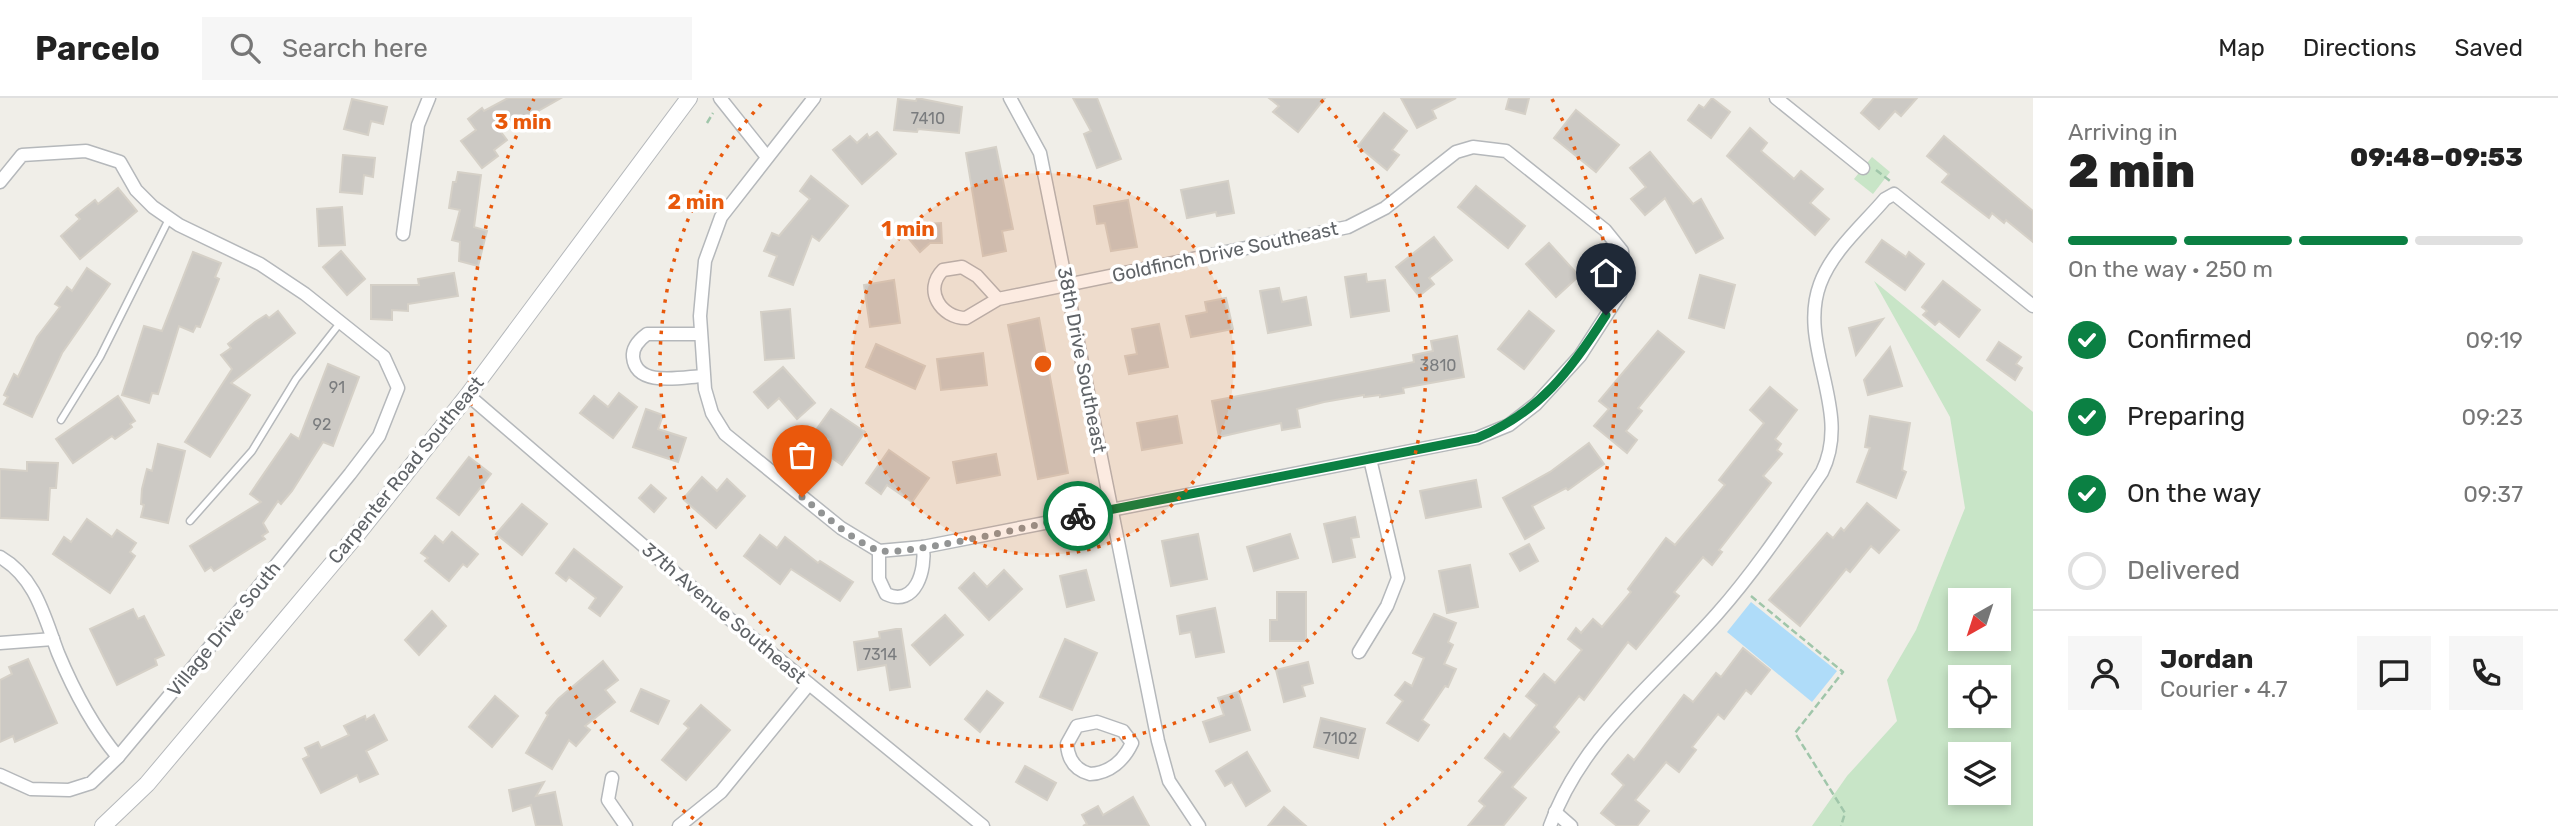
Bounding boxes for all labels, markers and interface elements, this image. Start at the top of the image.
search box [202,17,692,80]
text: Parcelo [35,29,160,68]
icon: search [226,29,264,67]
text: Search here [282,33,428,64]
text: Map [2218,34,2265,62]
text: Directions [2303,34,2416,62]
text: Saved [2454,34,2523,62]
text: 3 min [494,109,552,134]
house number: 7410 [911,109,945,128]
text: Arriving in [2068,118,2178,146]
text: 09:48–09:53 [2350,142,2523,173]
text: 2 min [2068,144,2195,199]
text: 2 min [668,189,724,214]
text: 1 min [881,216,935,241]
street label: Goldfinch Drive Southeast [1110,217,1341,287]
pin [1576,243,1636,315]
icon: home [1587,254,1625,292]
text: On the way · 250 m [2068,255,2273,283]
street label: 38th Drive Southeast [1053,265,1111,455]
icon: check [2068,321,2106,359]
text: Confirmed [2127,324,2252,355]
text: 09:19 [2465,326,2523,354]
centre of rings [1031,352,1055,376]
house number: 3810 [1420,356,1456,375]
street label: Carpenter Road Southeast [323,371,489,568]
house number: 91 [329,378,345,397]
icon: check [2068,398,2106,436]
text: Preparing [2127,401,2245,432]
text: 09:23 [2462,403,2523,431]
house number: 92 [313,415,331,434]
pin [772,425,832,497]
icon: bag [783,436,821,474]
icon: check [2068,475,2106,513]
text: On the way [2127,478,2261,509]
text: 09:37 [2463,480,2523,508]
courier [1043,481,1113,551]
icon: bike [1059,497,1097,535]
street label: 37th Avenue Southeast [637,538,811,689]
text: Delivered [2127,555,2240,586]
street label: Village Drive South [163,557,285,701]
north arrow [1948,588,2011,651]
map controls [1948,588,2011,805]
button: person [2068,636,2142,710]
button: chat [2357,636,2431,710]
button: phone [2449,636,2523,710]
text: Jordan [2160,644,2253,675]
house number: 7314 [863,645,897,664]
button: locate [1948,665,2011,728]
text: Courier · 4.7 [2160,675,2287,703]
house number: 7102 [1323,729,1357,748]
button: layers [1948,742,2011,805]

